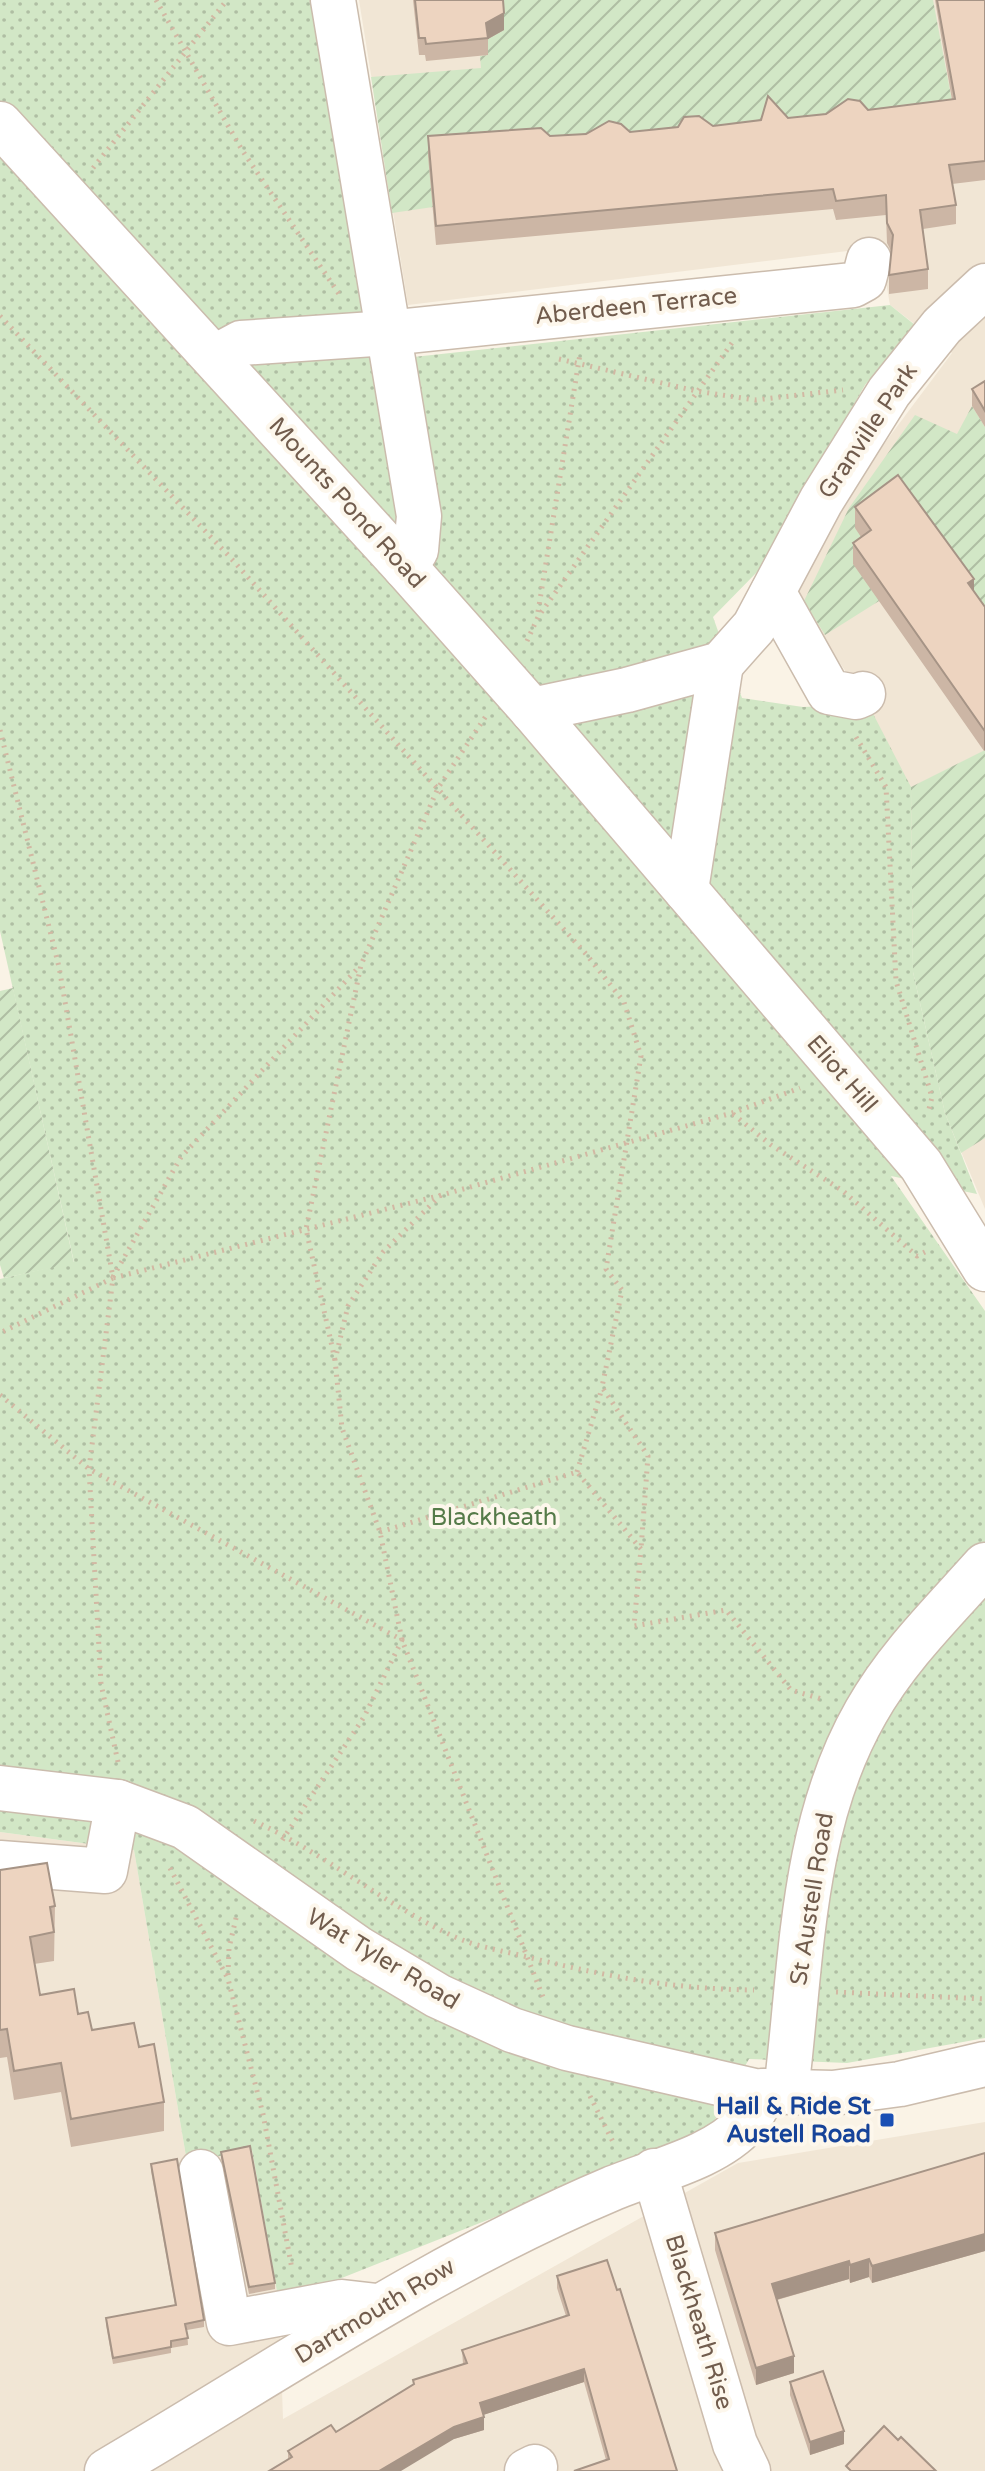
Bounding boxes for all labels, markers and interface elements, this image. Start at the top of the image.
street label: Aberdeen Terrace [533,281,739,331]
street label: Granville Park [812,358,924,504]
street label: Mounts Pond Road [263,412,431,594]
street label: Eliot Hill [801,1029,883,1119]
park label: Blackheath [431,1503,557,1532]
street label: St Austell Road [784,1811,840,1987]
street label: Wat Tyler Road [301,1902,465,2016]
place label: Hail & Ride St Austell Road [716,2092,872,2149]
marker: Hail & Ride St Austell Road [878,2111,896,2129]
street label: Blackheath Rise [659,2231,739,2413]
street label: Dartmouth Row [290,2252,460,2370]

